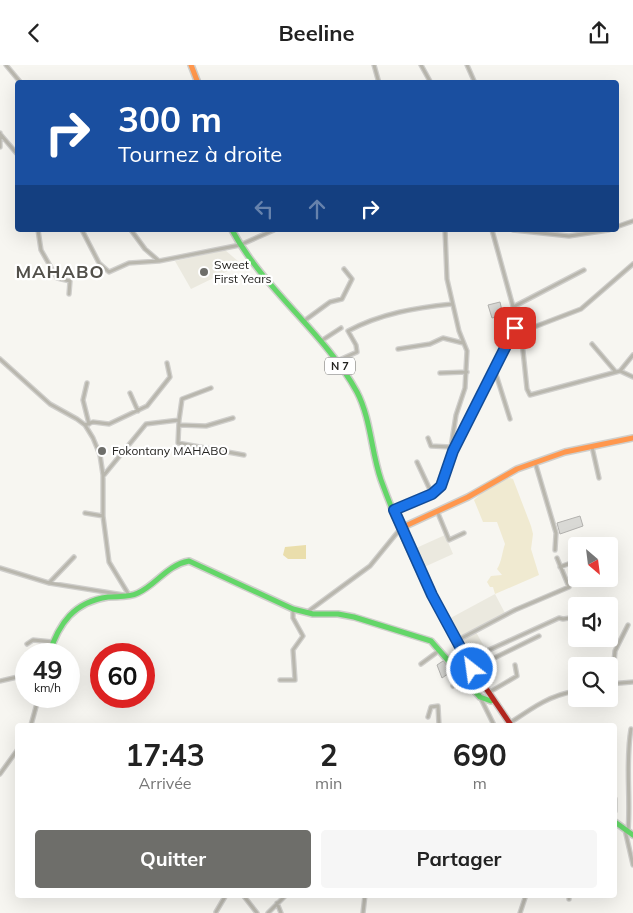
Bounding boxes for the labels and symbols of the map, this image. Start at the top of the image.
place label: Sweet First Years [214,257,271,286]
district label: MAHABO [15,260,105,283]
marker: Sweet First Years [198,266,210,278]
pin [494,307,536,349]
road number: N 7 [325,357,355,375]
place label: Fokontany MAHABO [112,443,228,458]
marker: Fokontany MAHABO [96,445,108,457]
north arrow [568,537,618,587]
position arrow [445,642,497,694]
speed limit sign: 60 [90,643,155,708]

